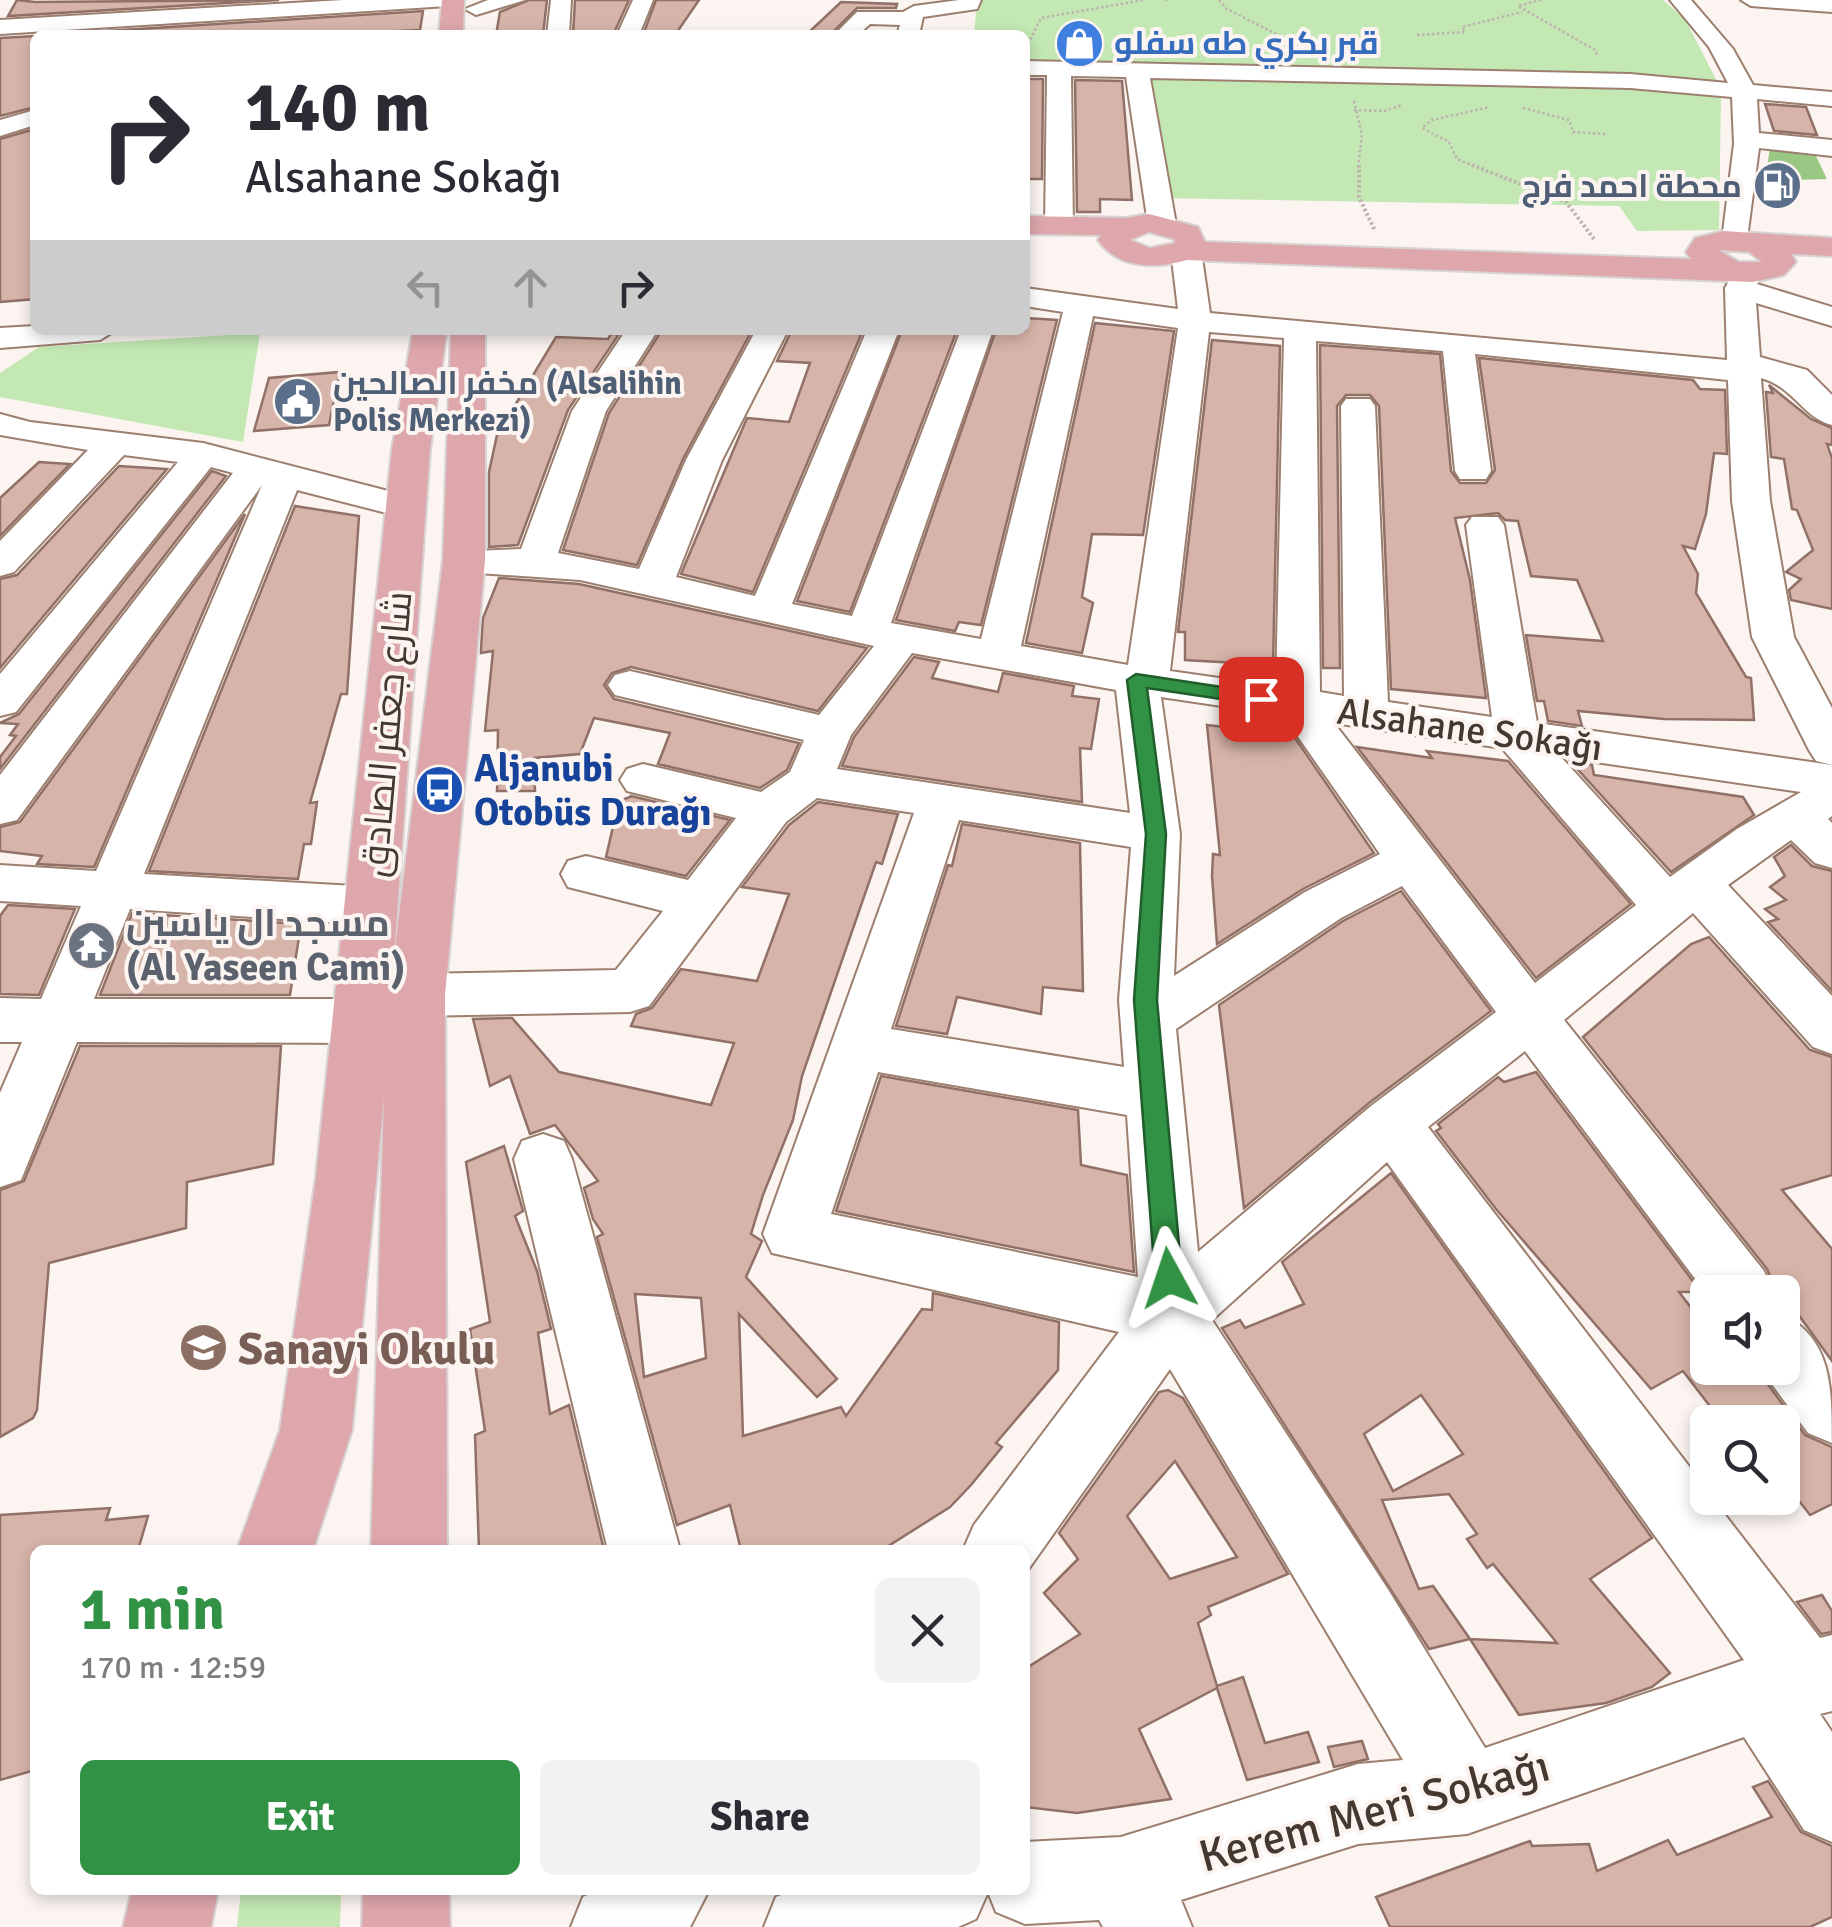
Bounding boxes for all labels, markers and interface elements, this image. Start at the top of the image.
shop icon: قبر بكري طه سفلو [1053,17,1105,69]
place label: قبر بكري طه سفلو [1114,24,1379,69]
text: 140 m [245,64,430,150]
icon: right [80,70,210,200]
text: Alsahane Sokağı [245,150,562,205]
fuel station icon: محطة احمد فرج [1751,160,1803,212]
place label: محطة احمد فرج [1522,167,1742,208]
icon: left [398,260,453,315]
icon: ahead [503,260,558,315]
icon: right [608,260,663,315]
place label: مخفر الصالحين (Alsalihin Polis Merkezi) [333,364,682,440]
public building icon: مخفر الصالحين (Alsalihin Polis Merkezi) [272,375,324,427]
street label: شارع جعفر الصادق [351,589,423,879]
pin [1219,657,1304,742]
icon: arrive [1234,672,1289,727]
street label: Alsahane Sokağı [1334,688,1606,771]
place label: Aljanubi Otobüs Durağı [474,745,711,836]
bus stop icon: Aljanubi Otobüs Durağı [413,764,465,816]
place label: مسجد ال ياسين (Al Yaseen Cami) [126,900,405,991]
temple icon: مسجد ال ياسين (Al Yaseen Cami) [65,919,117,971]
position arrow [1117,1226,1221,1330]
map controls [1690,1275,1800,1515]
button: sound [1690,1275,1800,1385]
school or university icon: Sanayi Okulu [177,1322,229,1374]
place label: Sanayi Okulu [238,1322,495,1377]
button: search [1690,1405,1800,1515]
text: 1 min [80,1573,225,1647]
button: close [875,1578,980,1683]
text: 170 m · 12:59 [80,1648,266,1687]
street label: Kerem Meri Sokağı [1193,1738,1556,1885]
button: Exit [80,1760,520,1875]
button: Share [540,1760,980,1875]

